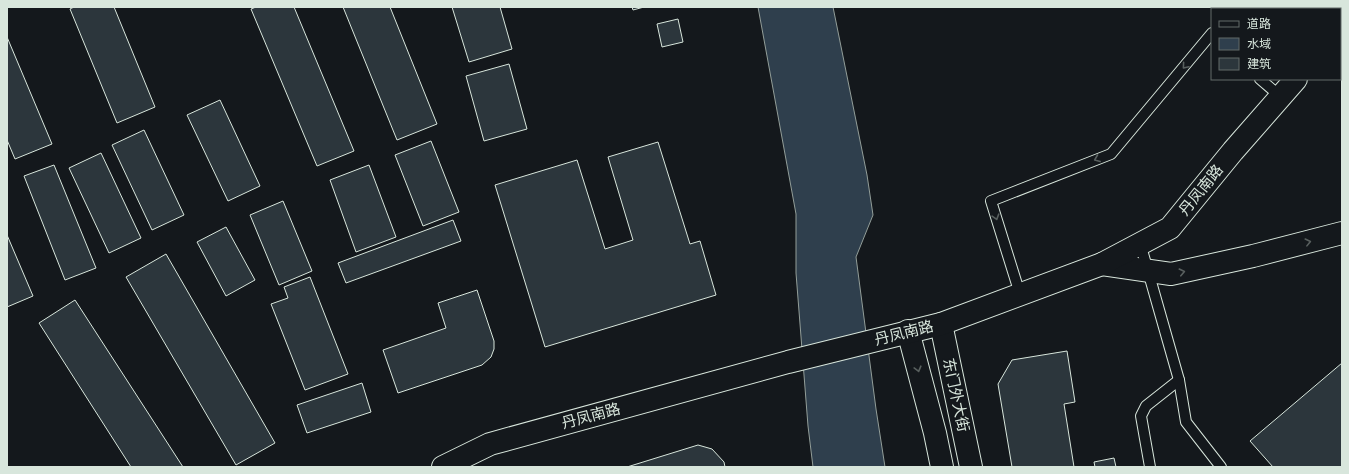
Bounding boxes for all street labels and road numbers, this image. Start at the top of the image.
street label: 丹凤南路 [1174,160,1227,219]
street label: 丹凤南路 [872,316,935,349]
street label: 东门外大街 [939,356,974,434]
street label: 丹凤南路 [559,399,622,432]

